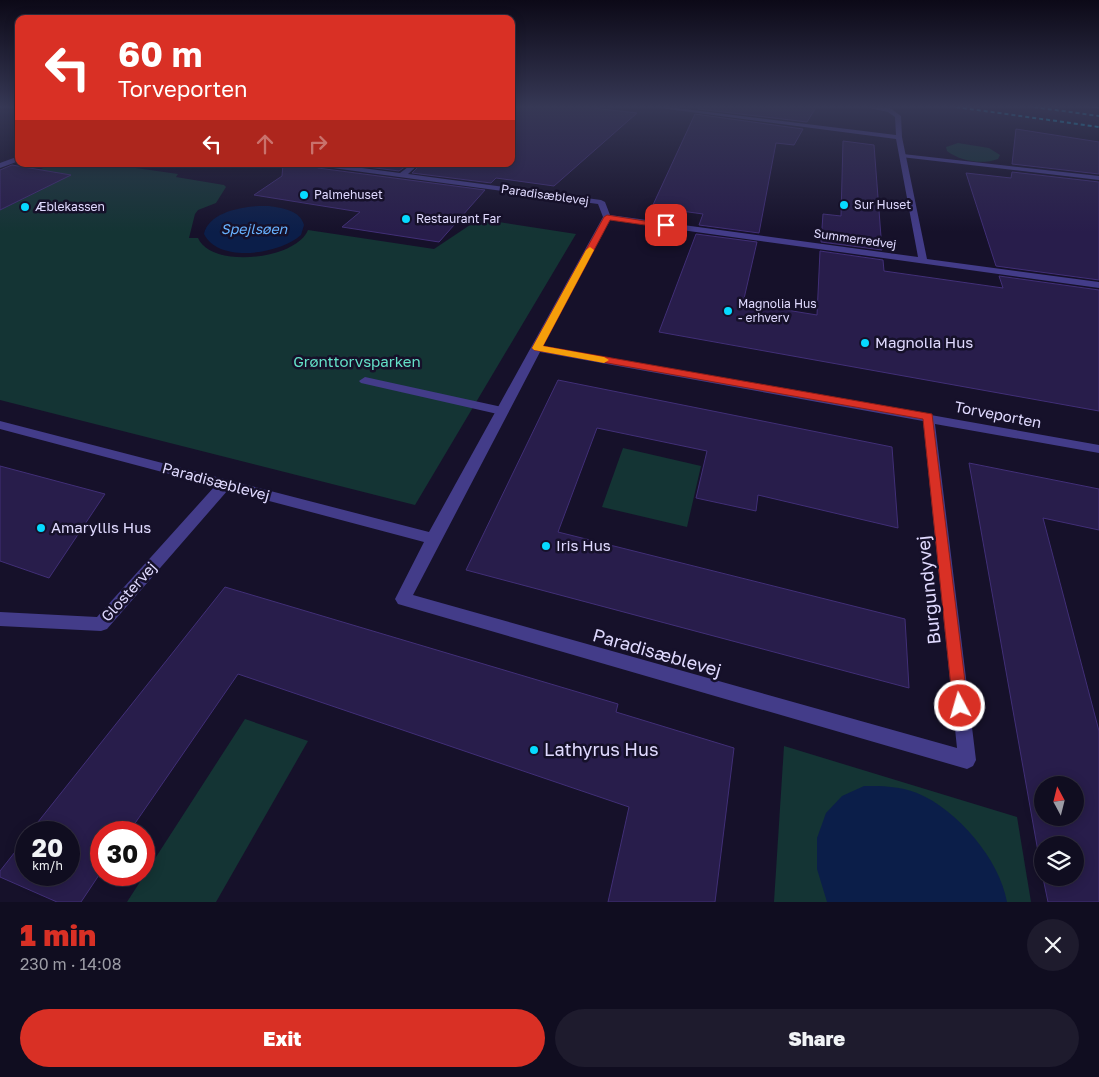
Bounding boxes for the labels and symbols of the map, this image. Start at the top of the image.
street label: Paradisæblevej [500,181,590,208]
place label: Palmehuset [314,187,383,202]
marker: Palmehuset [298,189,310,201]
place label: Sur Huset [854,197,911,212]
place label: Æblekassen [35,199,105,214]
marker: Sur Huset [838,199,850,211]
marker: Æblekassen [19,201,31,213]
pin [645,204,687,246]
place label: Restaurant Far [416,211,501,226]
marker: Restaurant Far [400,213,412,225]
water label: Spejlsøen [221,220,289,237]
street label: Summerredvej [813,225,897,252]
place label: Magnolia Hus - erhverv [738,296,817,325]
marker: Magnolia Hus - erhverv [722,305,734,317]
place label: Magnolia Hus [875,333,973,351]
marker: Magnolia Hus [859,337,871,349]
park label: Grønttorvsparken [293,352,421,370]
street label: Torveporten [953,397,1043,431]
street label: Paradisæblevej [160,458,272,504]
place label: Amaryllis Hus [51,518,151,536]
marker: Amaryllis Hus [35,522,47,534]
street label: Burgundyvej [911,535,945,646]
place label: Iris Hus [556,536,611,554]
marker: Iris Hus [540,540,552,552]
street label: Glostervej [97,558,160,625]
street label: Paradisæblevej [590,623,724,681]
position arrow [933,679,985,731]
place label: Lathyrus Hus [544,738,658,760]
marker: Lathyrus Hus [528,744,540,756]
north arrow [1034,776,1084,826]
speed limit sign: 30 [90,821,155,886]

